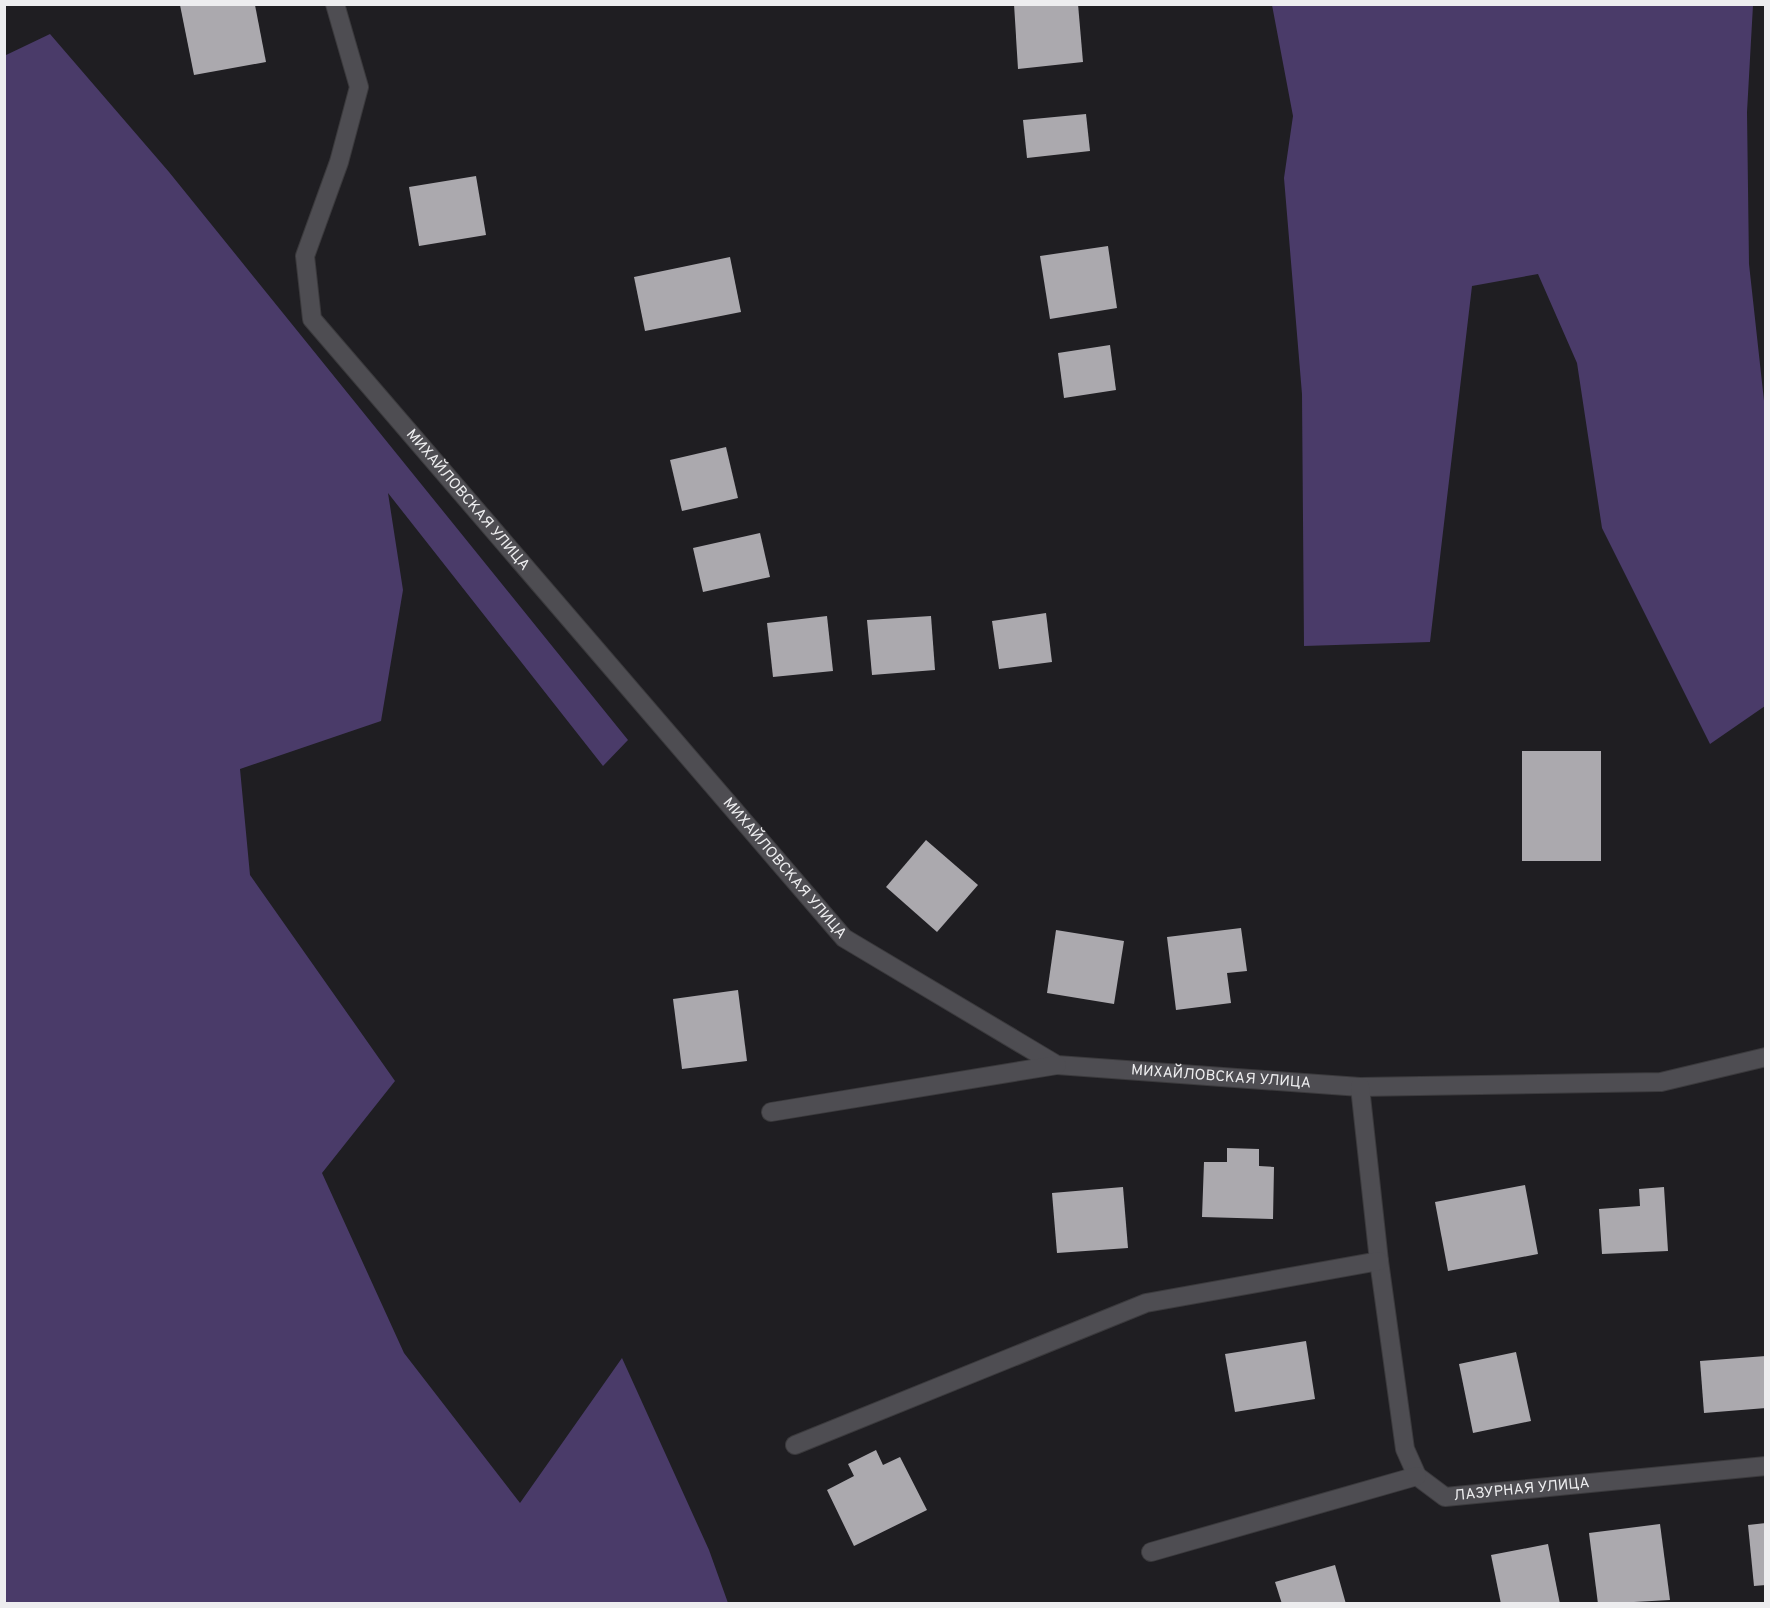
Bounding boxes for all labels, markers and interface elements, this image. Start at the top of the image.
street label: МИХАЙЛОВСКАЯ УЛИЦА [402,425,534,575]
street label: МИХАЙЛОВСКАЯ УЛИЦА [718,794,850,943]
street label: МИХАЙЛОВСКАЯ УЛИЦА [1130,1061,1312,1093]
street label: ЛАЗУРНАЯ УЛИЦА [1453,1474,1590,1506]

